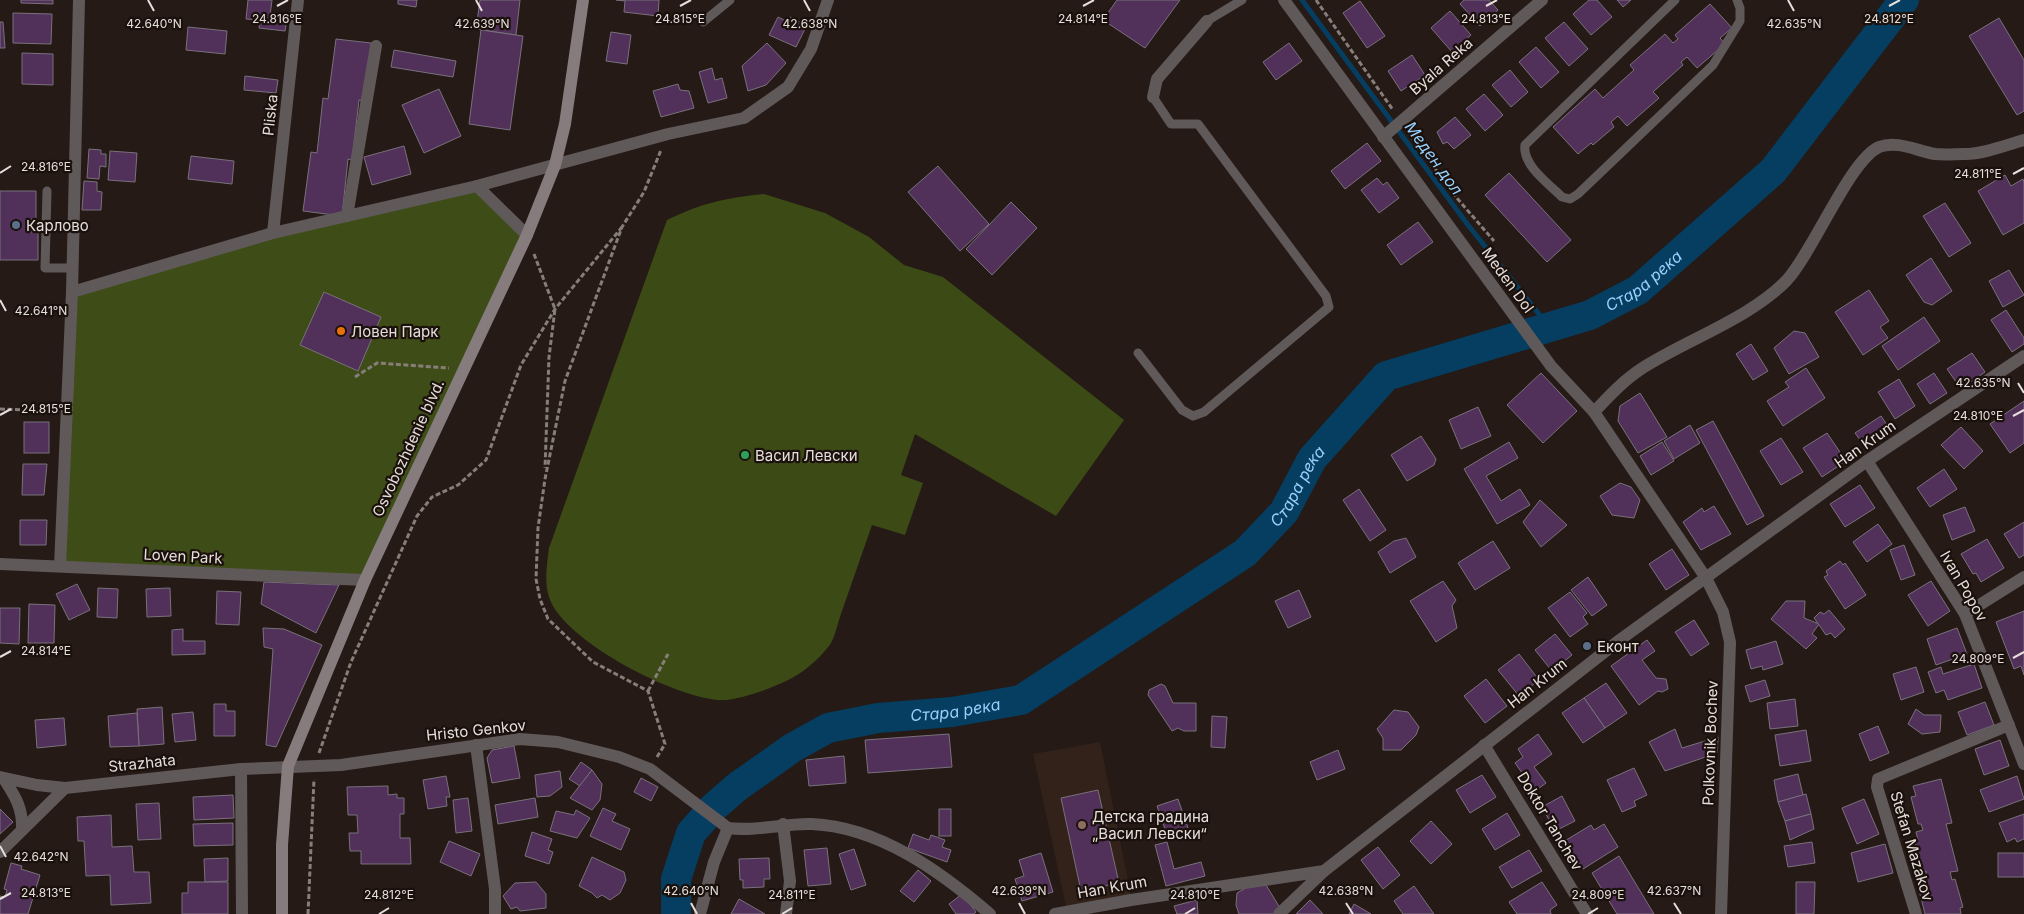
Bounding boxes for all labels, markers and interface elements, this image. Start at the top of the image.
text: 24.816°E [252,11,302,26]
text: 24.815°E [655,11,705,26]
text: 24.814°E [1058,11,1108,26]
text: 24.813°E [1461,11,1511,26]
text: 24.812°E [1864,11,1914,26]
text: 42.640°N [126,16,182,31]
text: 42.639°N [454,16,510,31]
text: 42.638°N [783,16,837,31]
text: 42.635°N [1767,16,1821,31]
street label: Byala Reka [1405,33,1477,99]
street label: Pliska [258,93,282,137]
water label: Меден дол [1401,117,1467,199]
text: 24.816°E [21,159,71,174]
text: 24.811°E [1954,166,2002,181]
place label: Карлово [26,216,89,235]
marker: Карлово [10,219,22,231]
street label: Meden Dol [1478,243,1538,317]
water label: Стара река [1602,246,1686,315]
text: 42.641°N [15,303,67,318]
place label: Ловен Парк [351,322,438,341]
marker: Ловен Парк [335,325,347,337]
text: 42.635°N [1956,375,2010,390]
street label: Osvobozhdenie blvd. [368,376,448,520]
text: 24.815°E [21,401,71,416]
text: 24.810°E [1953,408,2003,423]
street label: Han Krum [1831,416,1899,472]
water label: Стара река [1265,441,1329,531]
place label: Васил Левски [755,446,858,465]
marker: Васил Левски [739,449,751,461]
street label: Loven Park [143,544,224,568]
street label: Ivan Popov [1936,547,1992,625]
place label: Еконт [1597,637,1639,656]
marker: Еконт [1581,640,1593,652]
text: 24.814°E [21,643,71,658]
text: 24.809°E [1952,651,2004,666]
street label: Han Krum [1503,654,1571,712]
street label: Polkovnik Bochev [1698,680,1722,806]
water label: Стара река [909,694,1002,725]
street label: Hristo Genkov [425,715,527,745]
street label: Strazhata [107,750,177,776]
street label: Doktor Tanchev [1513,768,1587,874]
street label: Stefan Mazakov [1886,789,1938,904]
place label: Детска градина „Васил Левски“ [1092,807,1209,843]
marker: Детска градина „Васил Левски“ [1076,819,1088,831]
text: 42.642°N [13,849,69,864]
street label: Han Krum [1076,872,1148,902]
text: 42.640°N [663,883,719,898]
text: 42.639°N [991,883,1047,898]
text: 42.638°N [1319,883,1373,898]
text: 42.637°N [1647,883,1701,898]
text: 24.813°E [21,885,71,900]
text: 24.812°E [364,887,414,902]
text: 24.811°E [768,887,816,902]
text: 24.810°E [1170,887,1220,902]
text: 24.809°E [1572,887,1624,902]

